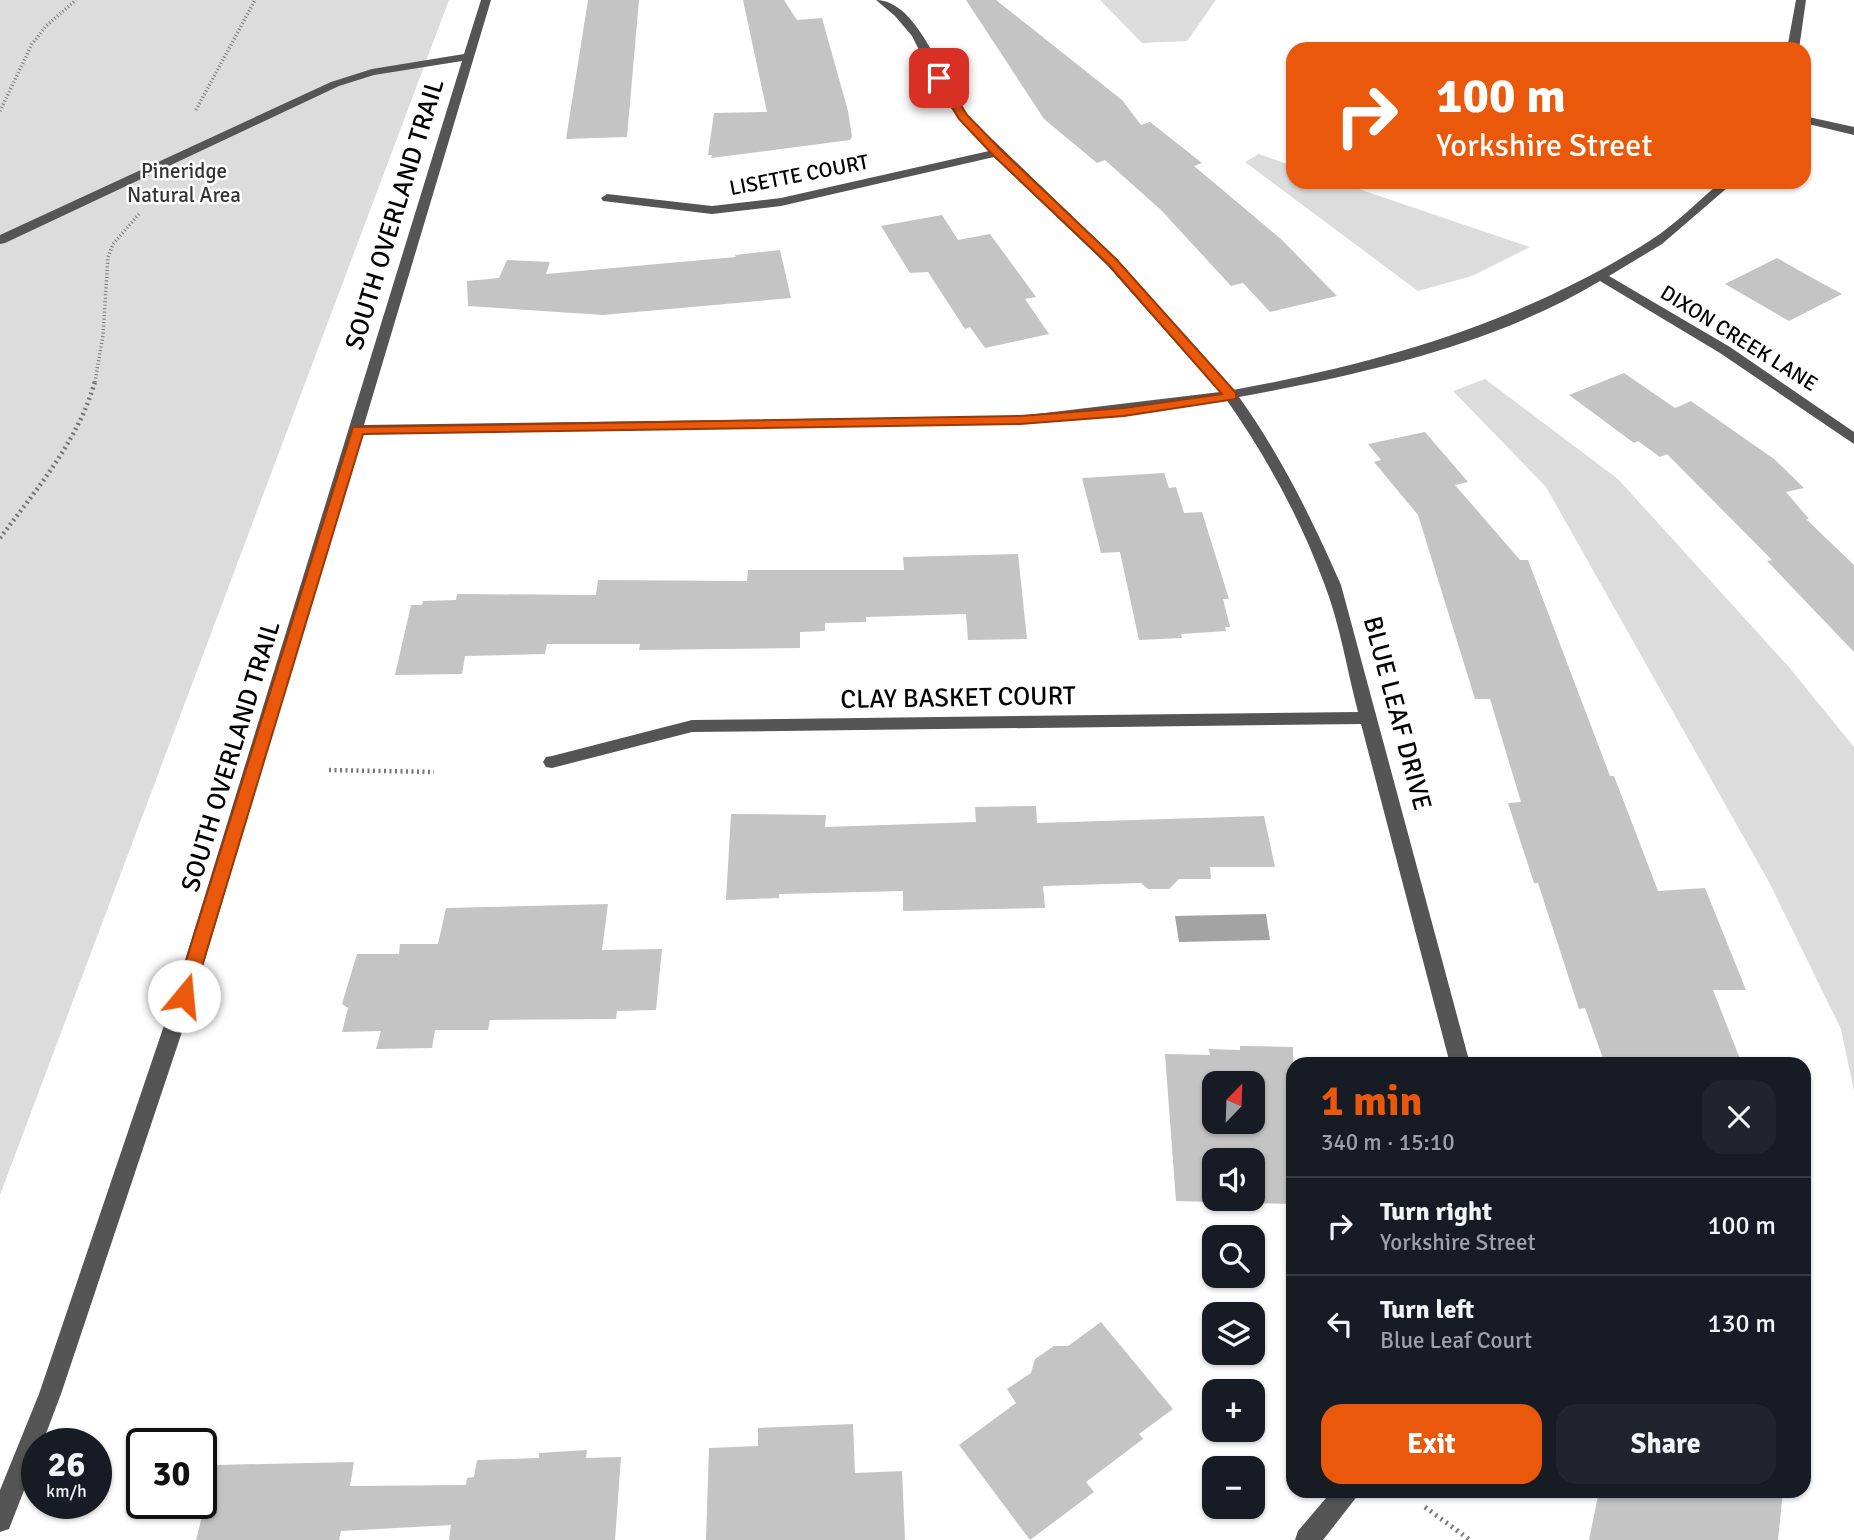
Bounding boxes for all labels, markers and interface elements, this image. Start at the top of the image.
pin [909,48,969,108]
icon: arrive [920,59,958,97]
text: 100 m [1436,66,1566,126]
icon: right [1321,70,1412,161]
street label: SOUTH OVERLAND TRAIL [338,75,451,354]
text: Yorkshire Street [1436,126,1652,165]
street label: LISETTE COURT [727,149,872,201]
park label: Pineridge Natural Area [127,158,241,208]
street label: DIXON CREEK LANE [1656,279,1822,397]
street label: BLUE LEAF DRIVE [1356,613,1438,814]
street label: SOUTH OVERLAND TRAIL [174,617,287,896]
street label: CLAY BASKET COURT [840,680,1076,716]
position arrow [147,959,221,1033]
north arrow [1202,1071,1265,1134]
map controls [1202,1071,1265,1519]
text: 1 min [1321,1076,1422,1127]
button: close [1702,1080,1776,1154]
text: 340 m · 15:10 [1321,1128,1455,1157]
button: sound [1202,1148,1265,1211]
text: Turn right [1380,1196,1492,1228]
icon: right [1321,1207,1359,1245]
text: 100 m [1707,1210,1776,1242]
button: search [1202,1225,1265,1288]
text: Yorkshire Street [1380,1228,1536,1257]
text: Turn left [1380,1294,1474,1326]
button: layers [1202,1302,1265,1365]
icon: left [1321,1305,1359,1343]
text: 130 m [1707,1308,1776,1340]
text: Blue Leaf Court [1380,1326,1532,1355]
button: + [1202,1379,1265,1442]
button: Exit [1321,1404,1542,1484]
button: Share [1556,1404,1776,1484]
speed limit sign: 30 [126,1428,217,1519]
text: 26 [48,1443,85,1486]
button: − [1202,1456,1265,1519]
text: km/h [46,1480,87,1502]

